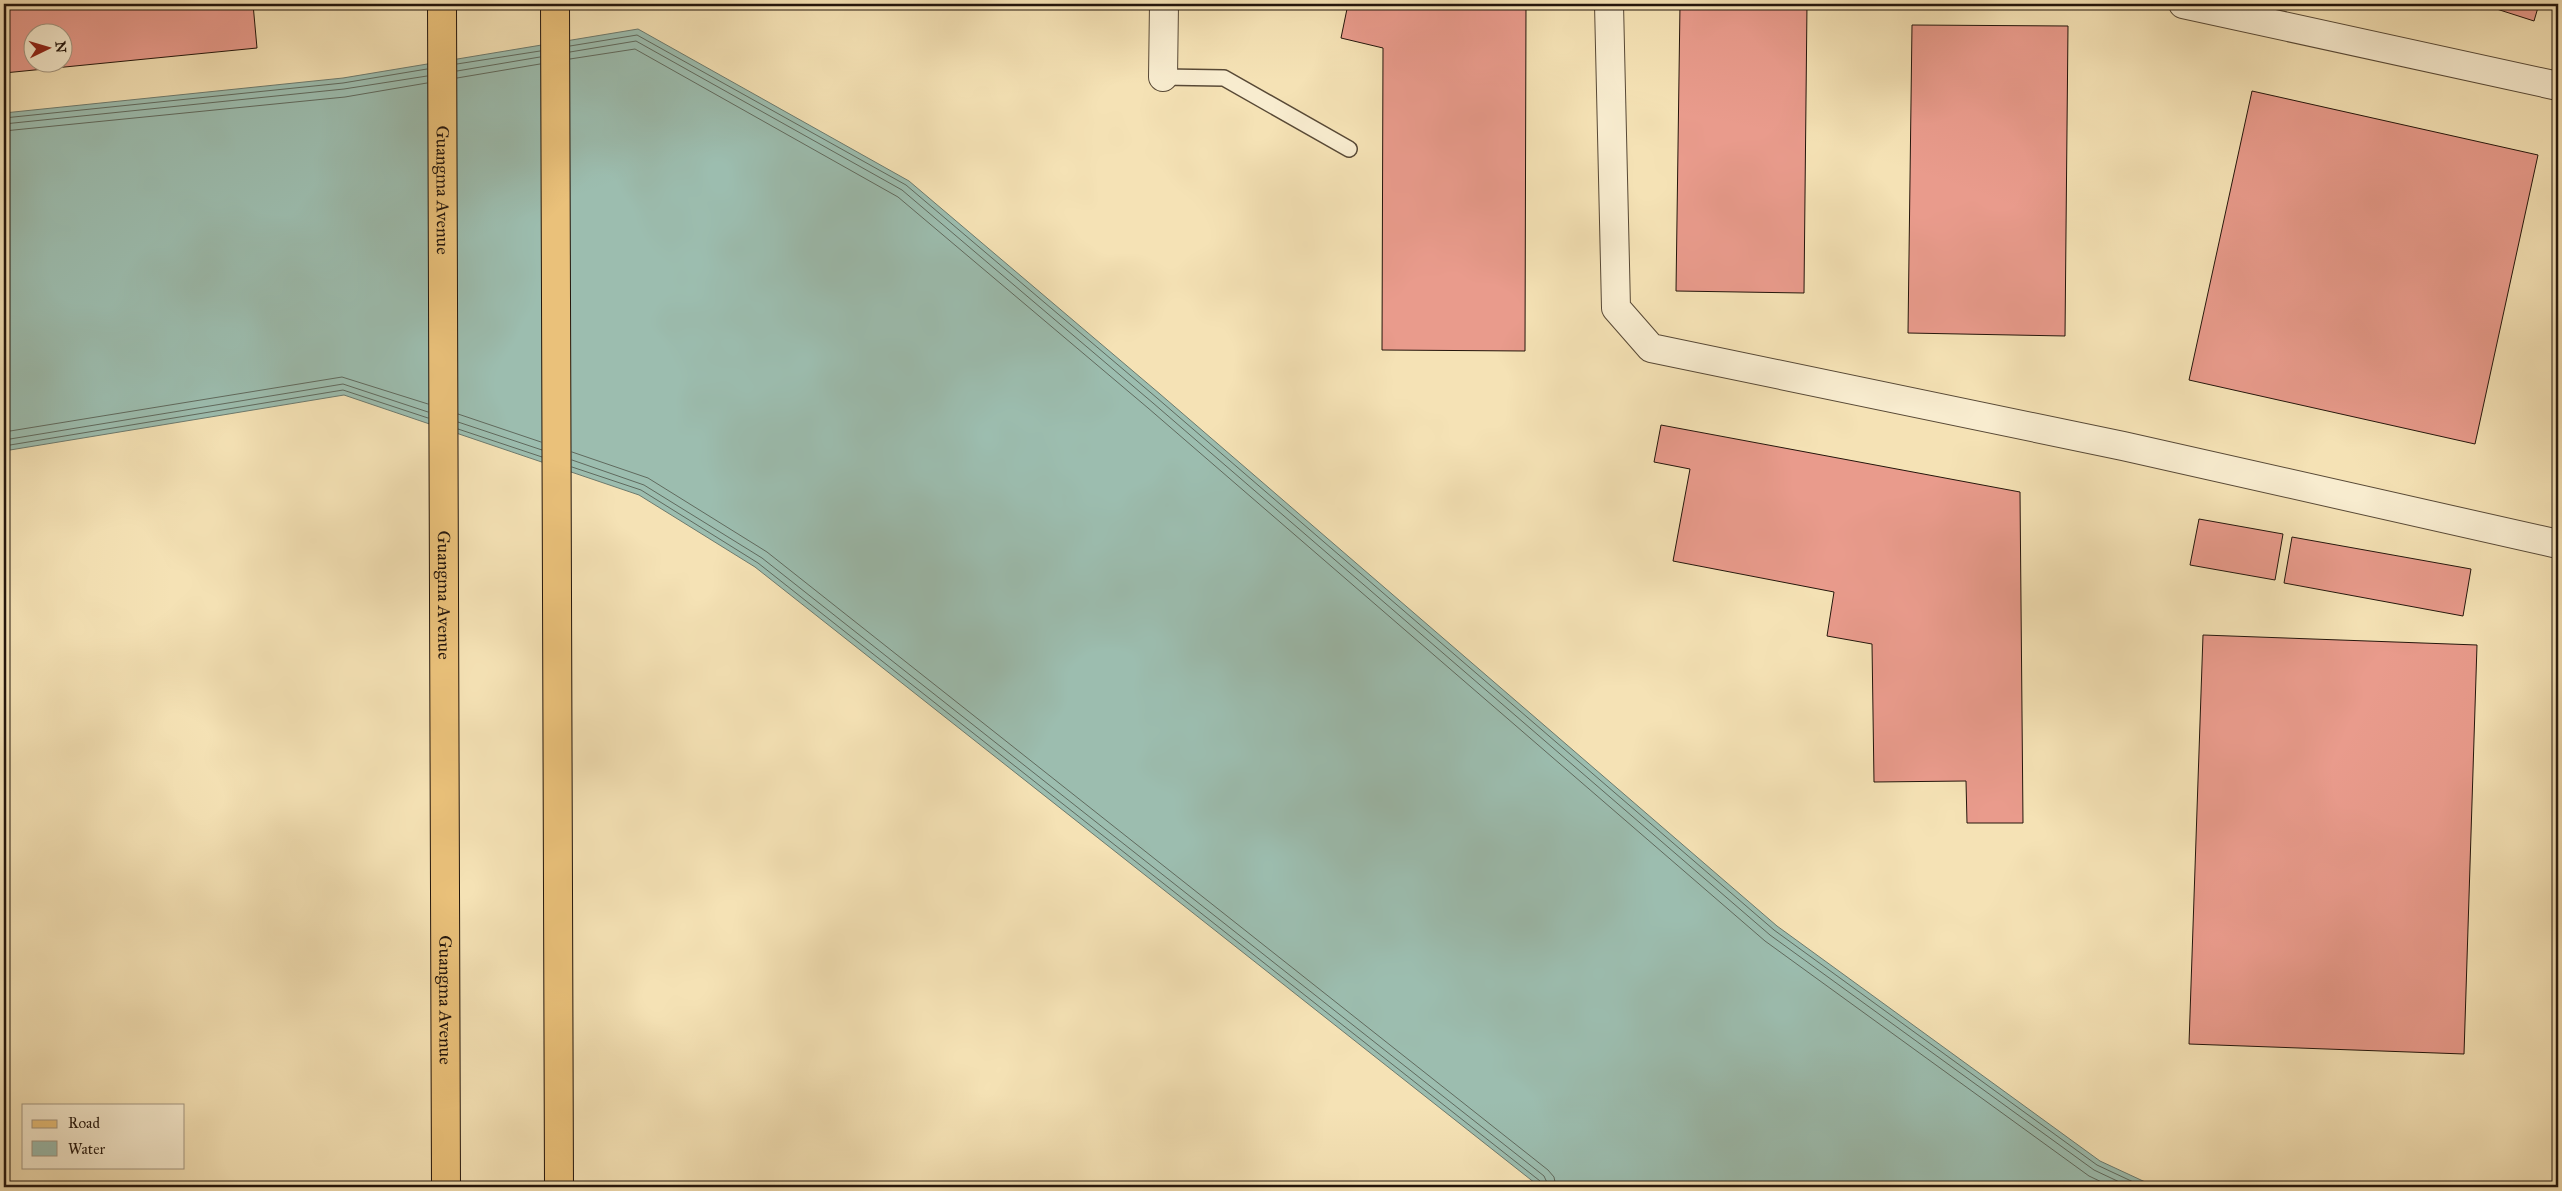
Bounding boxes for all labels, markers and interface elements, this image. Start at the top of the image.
north arrow [22,22,72,72]
text: N [51,40,69,54]
street label: Guangma Avenue [431,125,454,255]
street label: Guangma Avenue [432,530,455,660]
street label: Guangma Avenue [433,935,457,1065]
legend [22,1104,185,1168]
text: Road [68,1114,100,1132]
text: Water [68,1140,105,1158]

